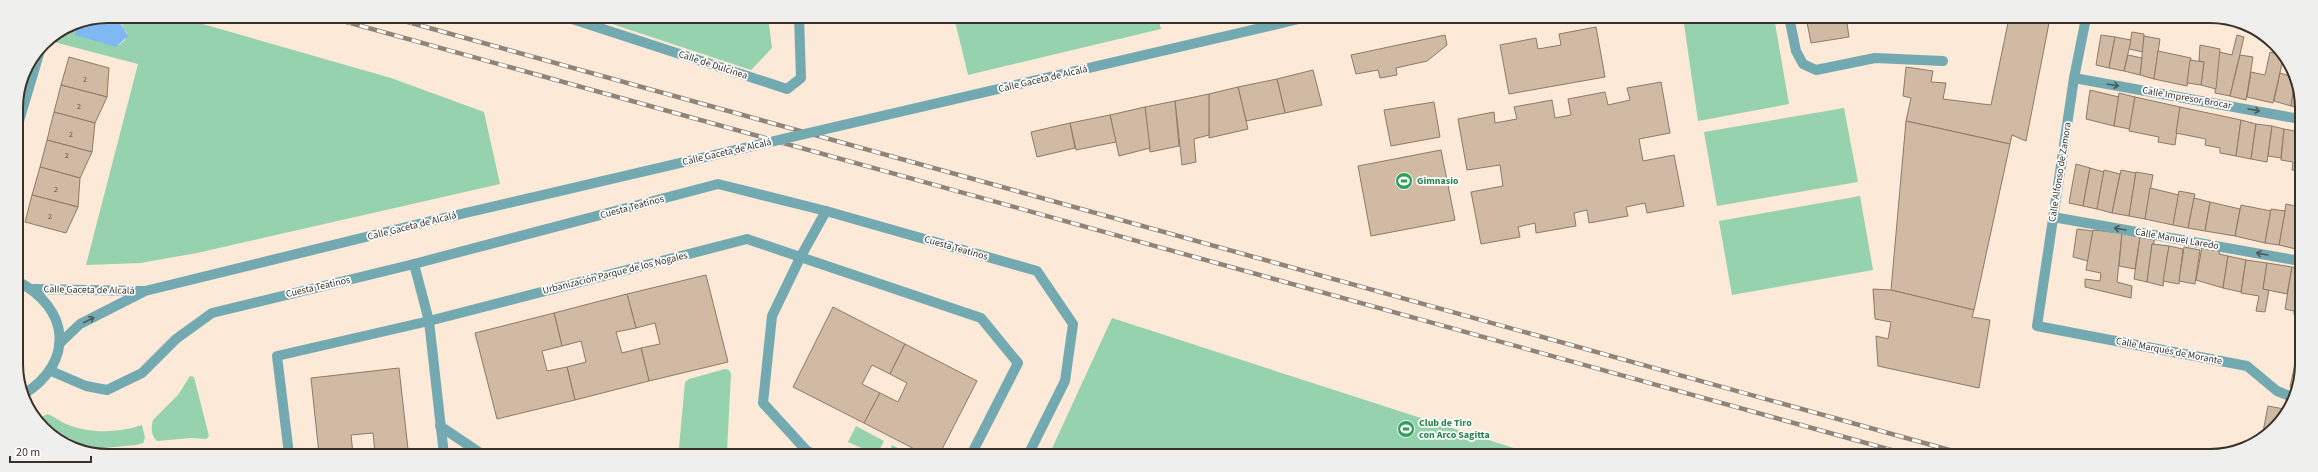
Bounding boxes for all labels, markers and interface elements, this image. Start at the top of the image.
street label: Calle de Dulcinea [677,47,749,83]
street label: Calle Gaceta de Alcalá [997,62,1089,96]
house number: 2 [83,74,87,85]
one-way arrow [2106,81,2119,89]
street label: Calle Impresor Brocar [2141,83,2233,113]
house number: 2 [77,101,81,112]
one-way arrow [2247,107,2260,115]
street label: Calle Alfonso de Zamora [2045,121,2075,223]
house number: 2 [69,129,73,140]
street label: Calle Gaceta de Alcalá [681,135,773,169]
house number: 2 [65,150,69,161]
sports icon: Gimnasio [1394,171,1414,191]
place label: Gimnasio [1417,174,1459,188]
house number: 2 [54,184,58,195]
street label: Cuesta Teatinos [599,192,665,222]
street label: Calle Gaceta de Alcalá [366,208,458,244]
house number: 2 [48,211,52,222]
one-way arrow [2114,225,2127,233]
street label: Calle Manuel Laredo [2134,225,2220,253]
street label: Cuesta Teatinos [923,232,989,264]
street label: Urbanización Parque de los Nogales [541,248,689,298]
one-way arrow [2256,250,2269,258]
street label: Cuesta Teatinos [284,273,352,301]
street label: Calle Gaceta de Alcalá [43,282,135,298]
one-way arrow [83,315,95,323]
street label: Calle Marqués de Morante [2115,334,2223,368]
place label: Club de Tiro con Arco Sagitta [1419,416,1490,442]
sports icon: Club de Tiro con Arco Sagitta [1396,419,1416,439]
scale bar [10,438,91,464]
text: 20 m [16,444,40,461]

